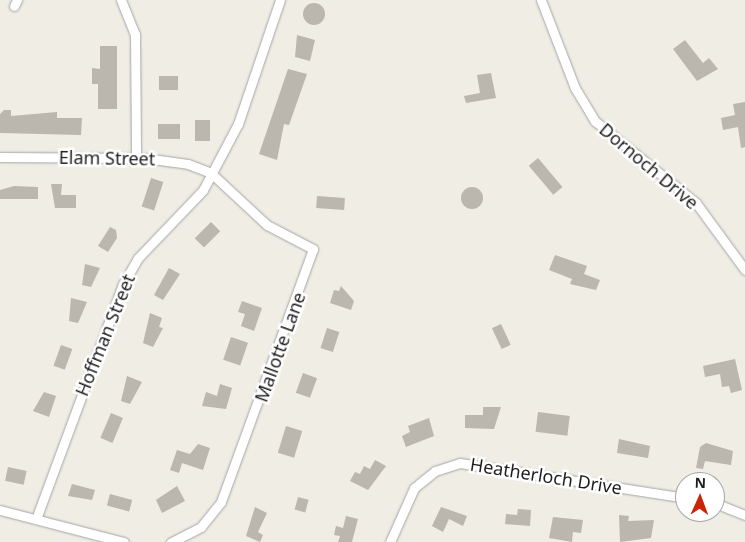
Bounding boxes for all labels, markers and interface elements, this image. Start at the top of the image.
street label: Dornoch Drive [595,118,703,214]
street label: Elam Street [59,146,155,170]
street label: Hoffman Street [71,271,139,399]
street label: Mallotte Lane [250,289,310,405]
street label: Heatherloch Drive [469,453,623,499]
north arrow [675,472,725,522]
text: N [694,473,707,492]

